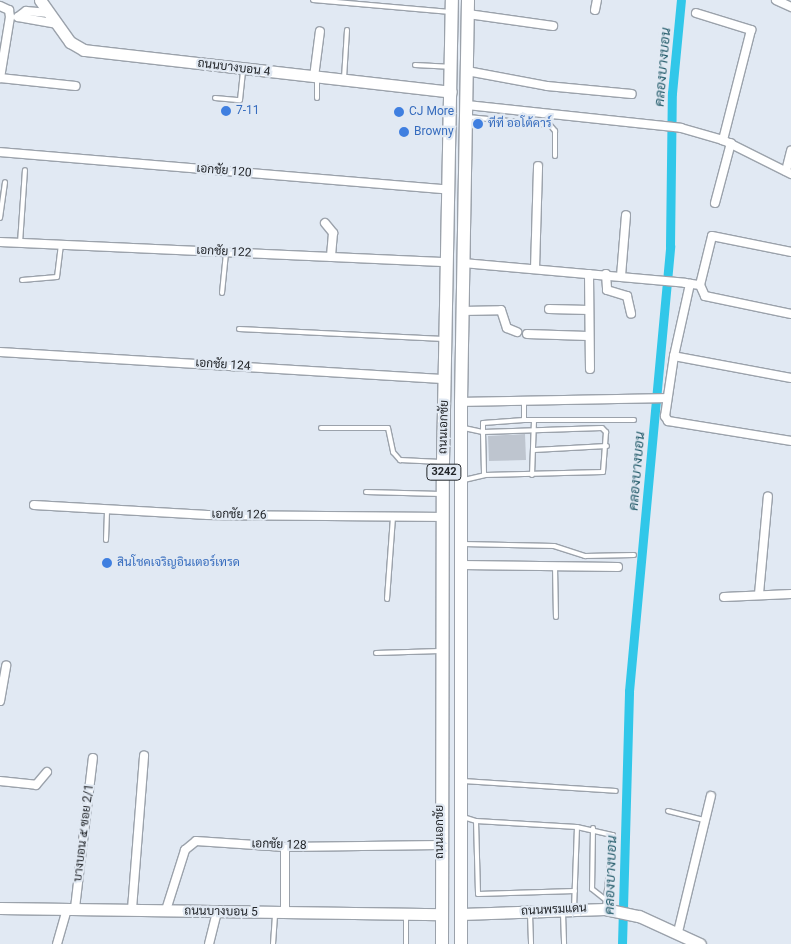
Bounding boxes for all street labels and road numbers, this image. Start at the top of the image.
street label: ถนนบางบอน 4 [197,56,271,80]
street label: เอกชัย 120 [196,161,252,181]
street label: เอกชัย 122 [196,243,252,261]
street label: เอกชัย 124 [195,356,251,374]
street label: ถนนเอกชัย [436,400,452,454]
road number: 3242 [425,464,463,481]
street label: เอกชัย 126 [211,507,267,523]
street label: บางบอน ๕ ซอย 2/1 [71,783,97,883]
street label: ถนนเอกชัย [433,805,447,859]
street label: เอกชัย 128 [251,837,307,853]
street label: ถนนพรมแดน [521,901,587,919]
street label: ถนนบางบอน 5 [184,904,258,920]

